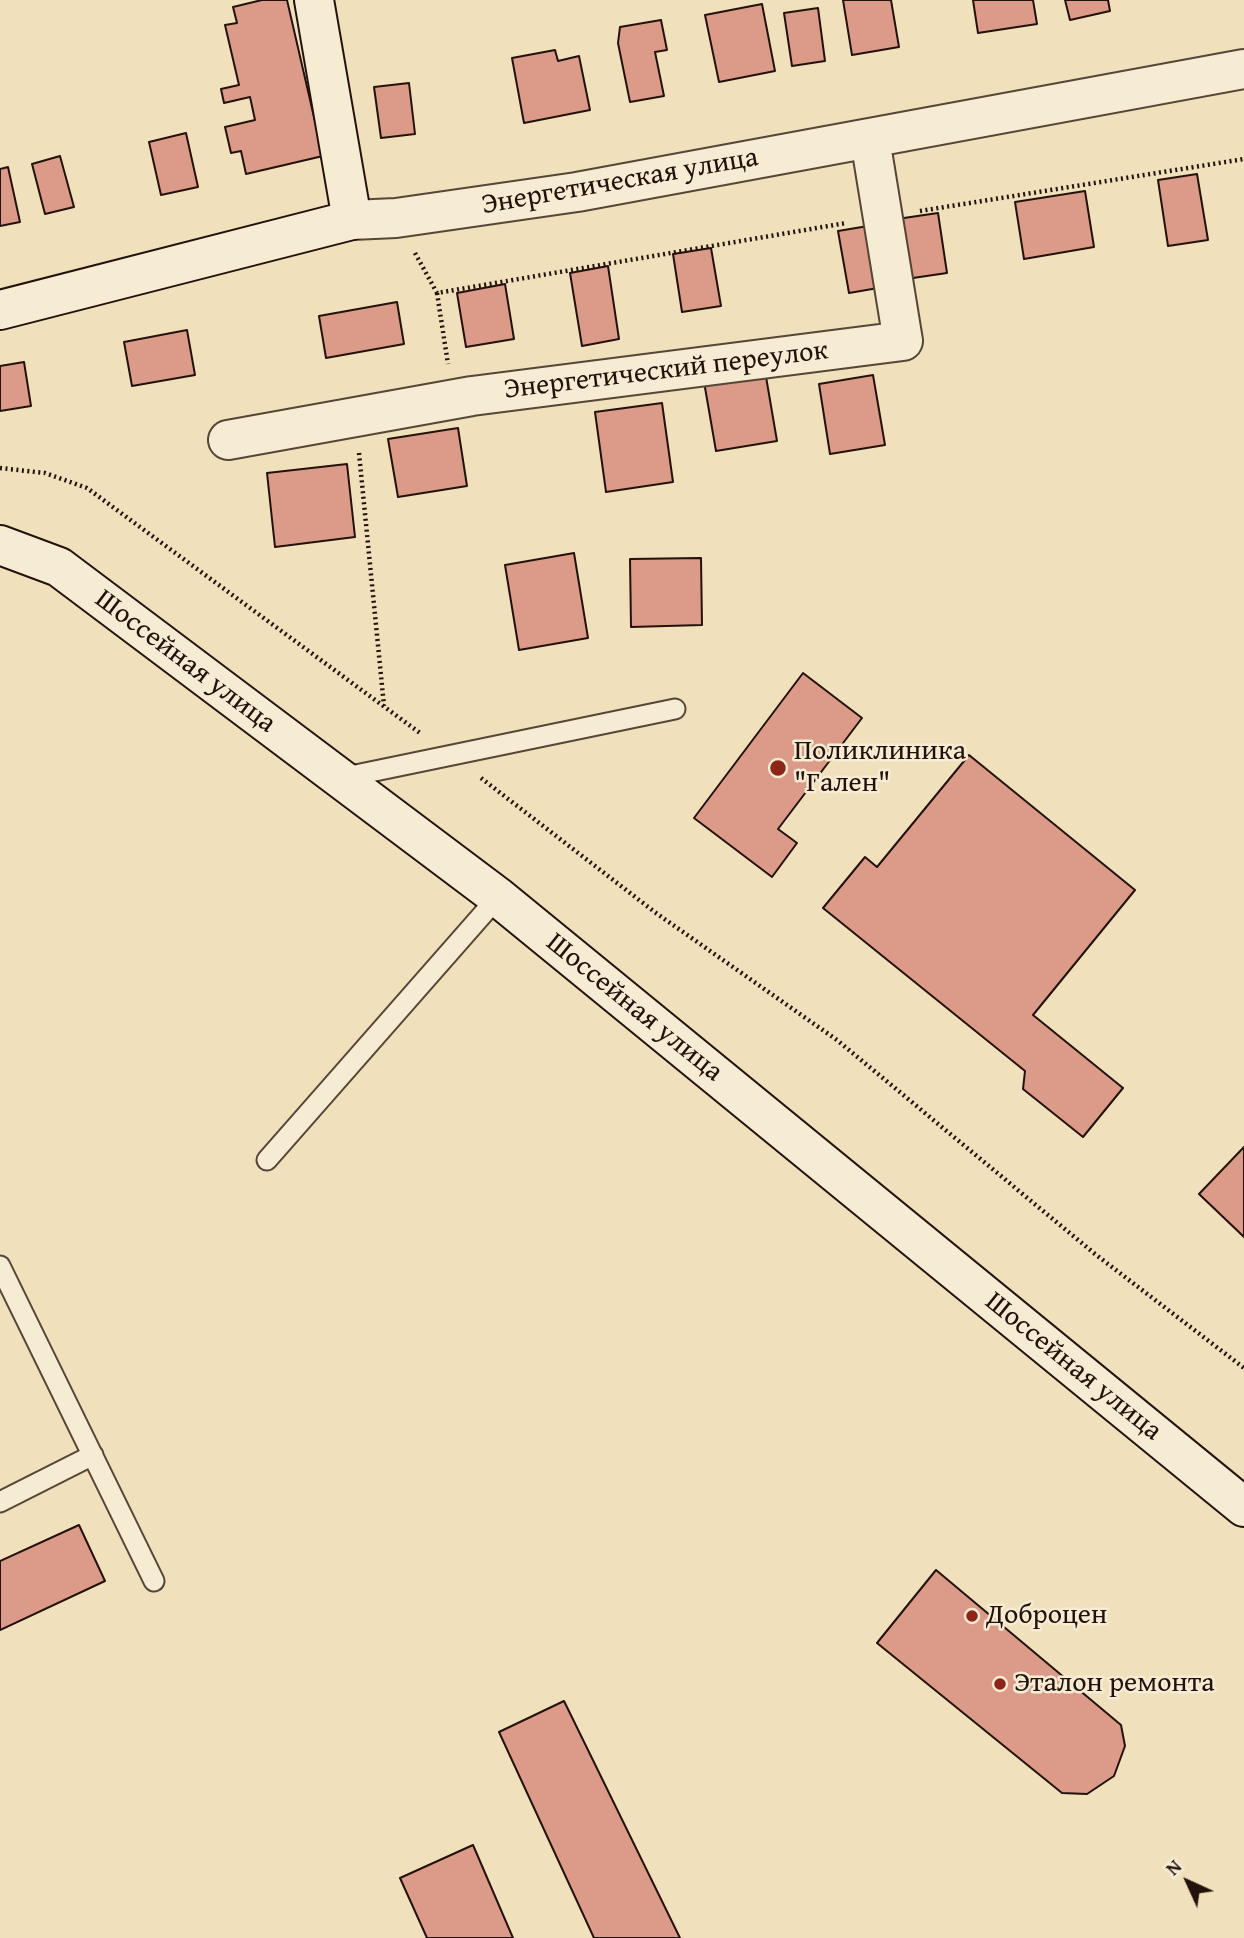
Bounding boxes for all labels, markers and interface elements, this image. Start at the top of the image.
street label: Энергетическая улица [479,141,761,223]
street label: Энергетический переулок [502,334,830,408]
street label: Шоссейная улица [88,583,282,741]
place label: Поликлиника "Гален" [794,735,966,801]
marker: Поликлиника "Гален" [768,758,788,778]
street label: Шоссейная улица [539,926,729,1090]
street label: Шоссейная улица [978,1285,1168,1449]
place label: Доброцен [986,1599,1107,1633]
marker: Доброцен [964,1608,980,1624]
place label: Эталон ремонта [1014,1667,1215,1701]
marker: Эталон ремонта [992,1676,1008,1692]
north arrow [1153,1847,1223,1917]
text: N [1159,1853,1188,1882]

